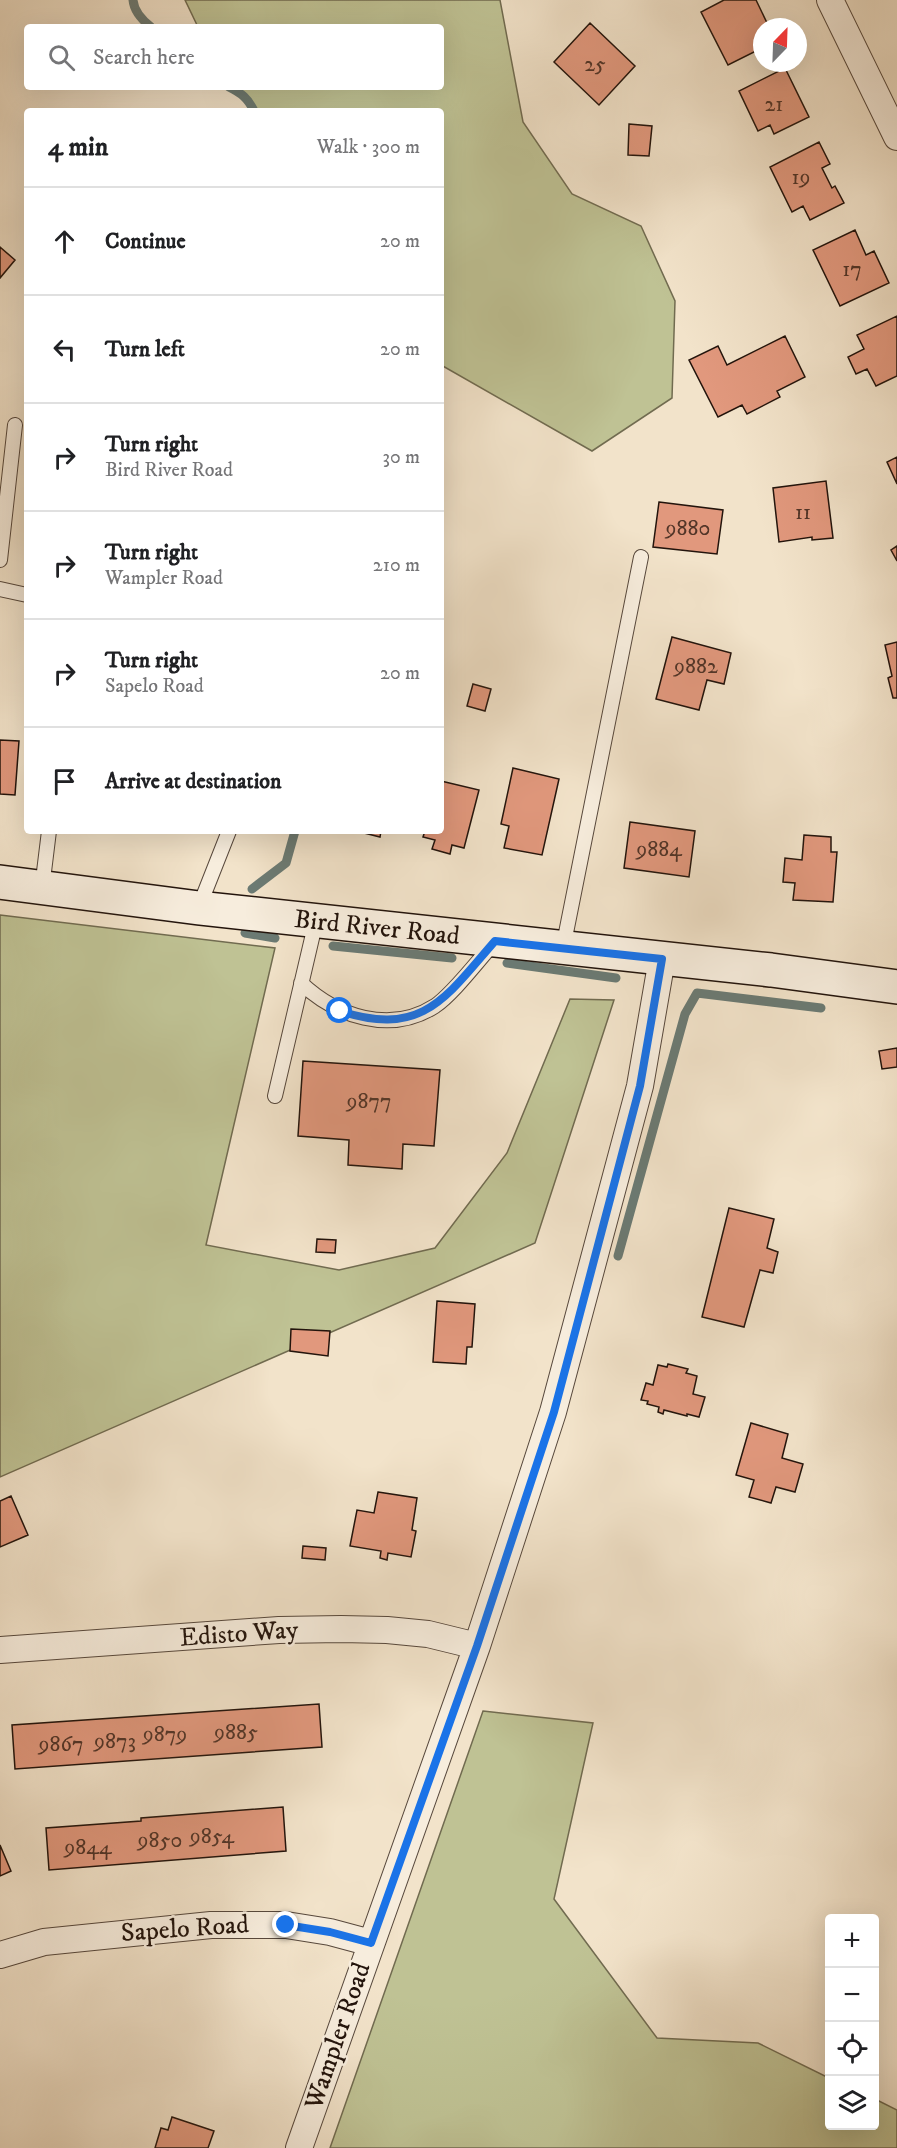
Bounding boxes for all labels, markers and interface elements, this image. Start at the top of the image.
north arrow [753,18,807,72]
search box [24,24,444,90]
icon: search [45,41,78,74]
text: Search here [93,44,195,71]
house number: 25 [584,51,606,78]
house number: 21 [765,91,783,118]
text: 4 min [48,131,108,164]
text: Walk · 300 m [317,135,420,160]
house number: 19 [792,164,811,191]
icon: ahead [48,225,81,258]
text: Continue [105,228,186,255]
text: 20 m [380,229,420,254]
house number: 17 [842,256,862,283]
icon: left [48,333,81,366]
text: Turn left [105,336,185,363]
text: 20 m [380,337,420,362]
text: Turn right [105,431,198,458]
icon: right [48,441,81,474]
text: 30 m [382,445,420,470]
text: Bird River Road [105,458,233,483]
house number: 11 [795,499,811,526]
house number: 9880 [665,515,710,542]
text: Turn right [105,539,198,566]
icon: right [48,549,81,582]
text: 210 m [373,553,420,578]
text: Wampler Road [105,566,223,591]
text: Turn right [105,647,198,674]
house number: 9882 [673,653,718,680]
icon: right [48,657,81,690]
text: 20 m [380,661,420,686]
text: Sapelo Road [105,674,204,699]
icon: arrive [48,765,81,798]
text: Arrive at destination [105,768,282,795]
house number: 9884 [635,836,683,863]
street label: Bird River Road [293,903,461,953]
route start [326,997,352,1023]
house number: 9877 [345,1088,392,1115]
street label: Edisto Way [179,1613,300,1655]
house number: 9885 [213,1719,258,1746]
house number: 9879 [142,1721,187,1748]
house number: 9873 [93,1728,136,1755]
house number: 9867 [37,1731,84,1758]
house number: 9854 [189,1823,236,1850]
house number: 9850 [137,1827,182,1854]
house number: 9844 [63,1834,113,1861]
street label: Sapelo Road [120,1908,250,1950]
route end [272,1911,298,1937]
map controls [825,1914,879,2130]
button: + [825,1914,879,1968]
street label: Wampler Road [297,1958,379,2115]
button: − [825,1968,879,2022]
button: locate [825,2022,879,2076]
button: layers [825,2076,879,2130]

